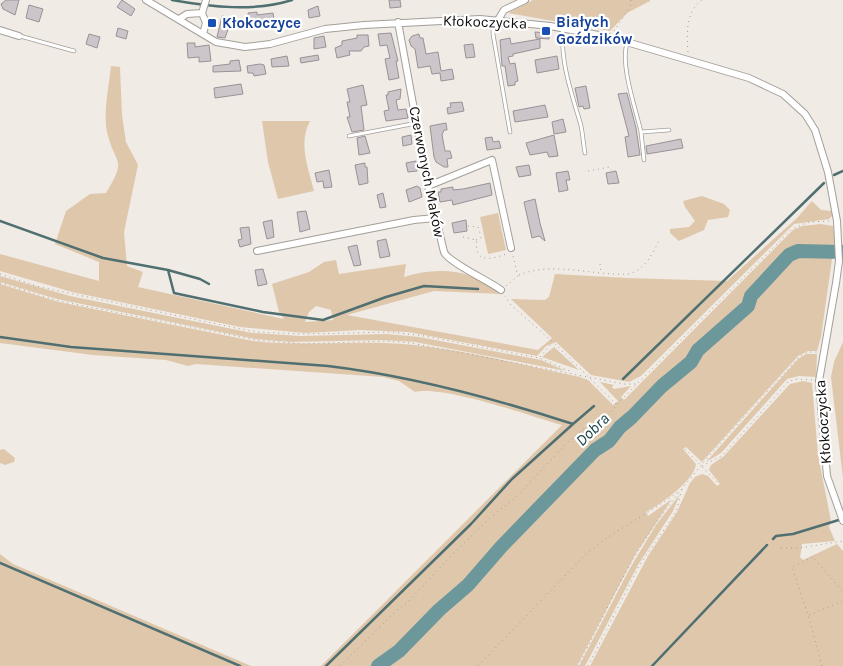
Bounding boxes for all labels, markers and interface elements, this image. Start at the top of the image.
street label: Kłokoczycka [442,12,528,32]
place label: Białych Goździków [556,13,633,48]
place label: Kłokoczyce [222,14,301,32]
marker: Kłokoczyce [206,17,218,29]
marker: Białych Goździków [540,25,552,37]
street label: Czerwonych Maków [405,105,449,239]
street label: Kłokoczycka [811,379,835,465]
water label: Dobra [572,409,613,450]

